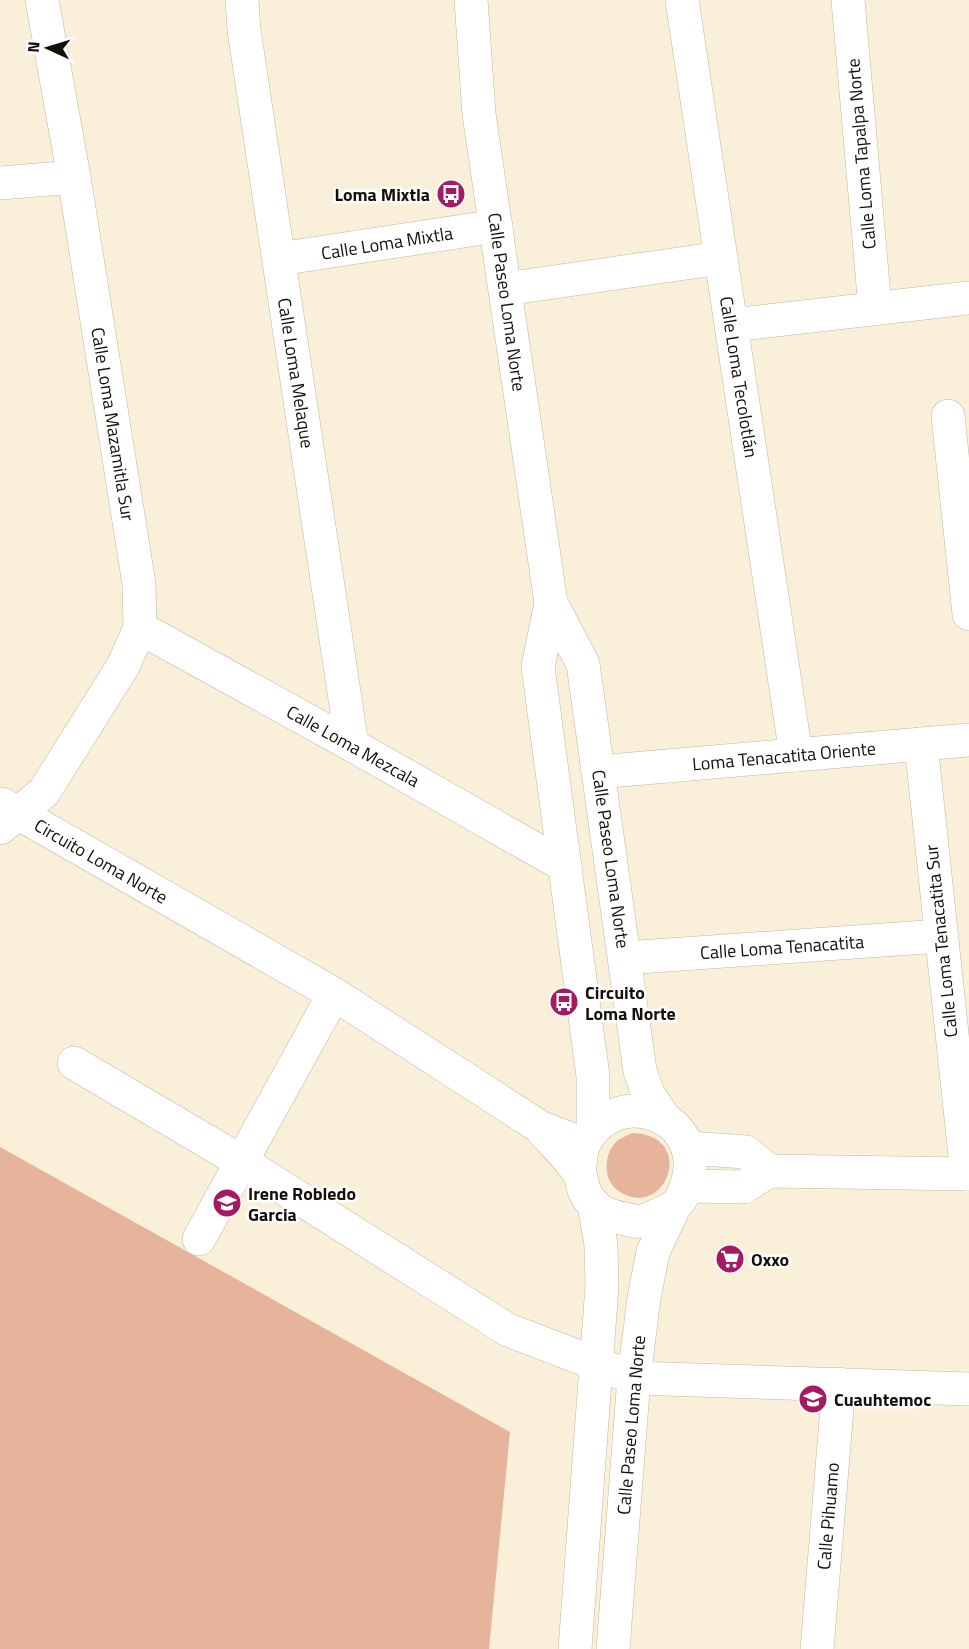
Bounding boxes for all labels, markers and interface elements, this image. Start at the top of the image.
north arrow [18,18,78,78]
text: N [21,41,45,53]
street label: Calle Loma Tapalpa Norte [839,57,883,251]
bus stop icon: Loma Mixtla [435,178,467,210]
place label: Loma Mixtla [334,181,430,208]
street label: Calle Paseo Loma Norte [481,211,533,393]
street label: Calle Loma Mixtla [319,219,455,267]
street label: Calle Loma Tecolotlán [713,294,765,460]
street label: Calle Loma Melaque [271,296,321,450]
street label: Calle Loma Mazamitla Sur [84,325,142,523]
street label: Calle Loma Mezcala [281,698,425,794]
street label: Loma Tenacatita Oriente [691,735,877,777]
street label: Calle Paseo Loma Norte [585,768,637,950]
street label: Circuito Loma Norte [29,812,173,910]
street label: Calle Loma Tenacatita Sur [917,843,965,1039]
street label: Calle Loma Tenacatita [699,928,865,966]
place label: Circuito Loma Norte [585,979,676,1027]
bus stop icon: Circuito Loma Norte [548,986,580,1018]
place label: Irene Robledo Garcia [248,1180,356,1228]
school or university icon: Irene Robledo Garcia [211,1187,243,1219]
supermarket icon: Oxxo [714,1243,746,1275]
place label: Oxxo [751,1246,789,1273]
street label: Calle Paseo Loma Norte [610,1334,652,1516]
school or university icon: Cuauhtemoc [797,1383,829,1415]
place label: Cuauhtemoc [834,1386,931,1413]
street label: Calle Pihuamo [810,1461,846,1571]

